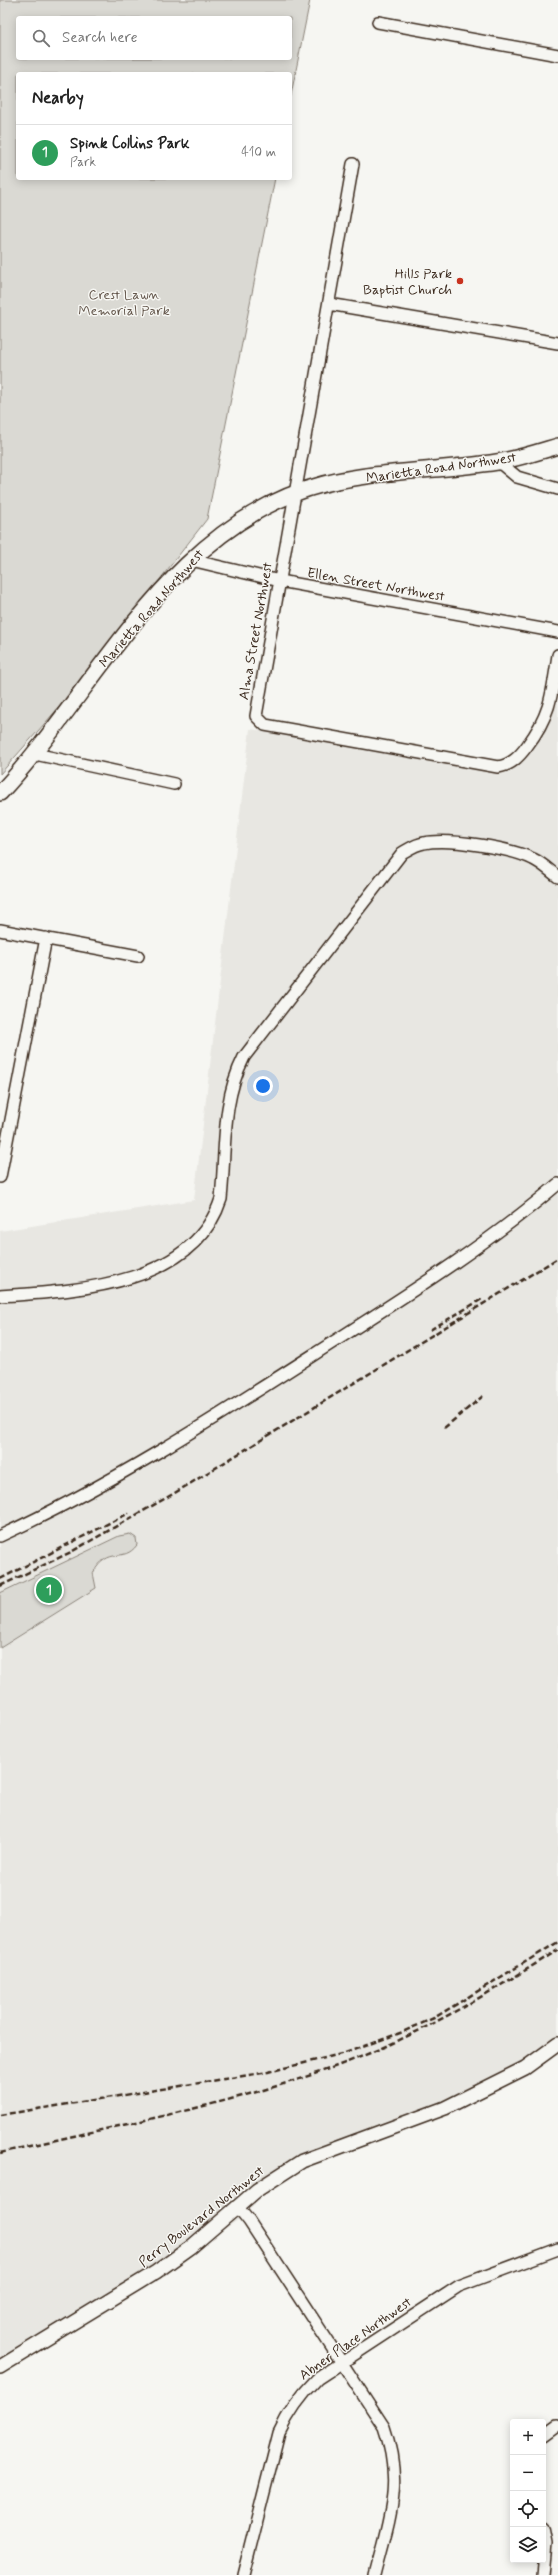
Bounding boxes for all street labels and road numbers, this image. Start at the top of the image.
street label: Marietta Road Northwest [365,449,518,487]
street label: Marietta Road Northwest [95,545,208,672]
street label: Alma Street Northwest [235,561,277,701]
street label: Ellen Street Northwest [306,564,446,606]
street label: Perry Boulevard Northwest [135,2162,268,2271]
street label: Abner Place Northwest [296,2293,416,2384]

